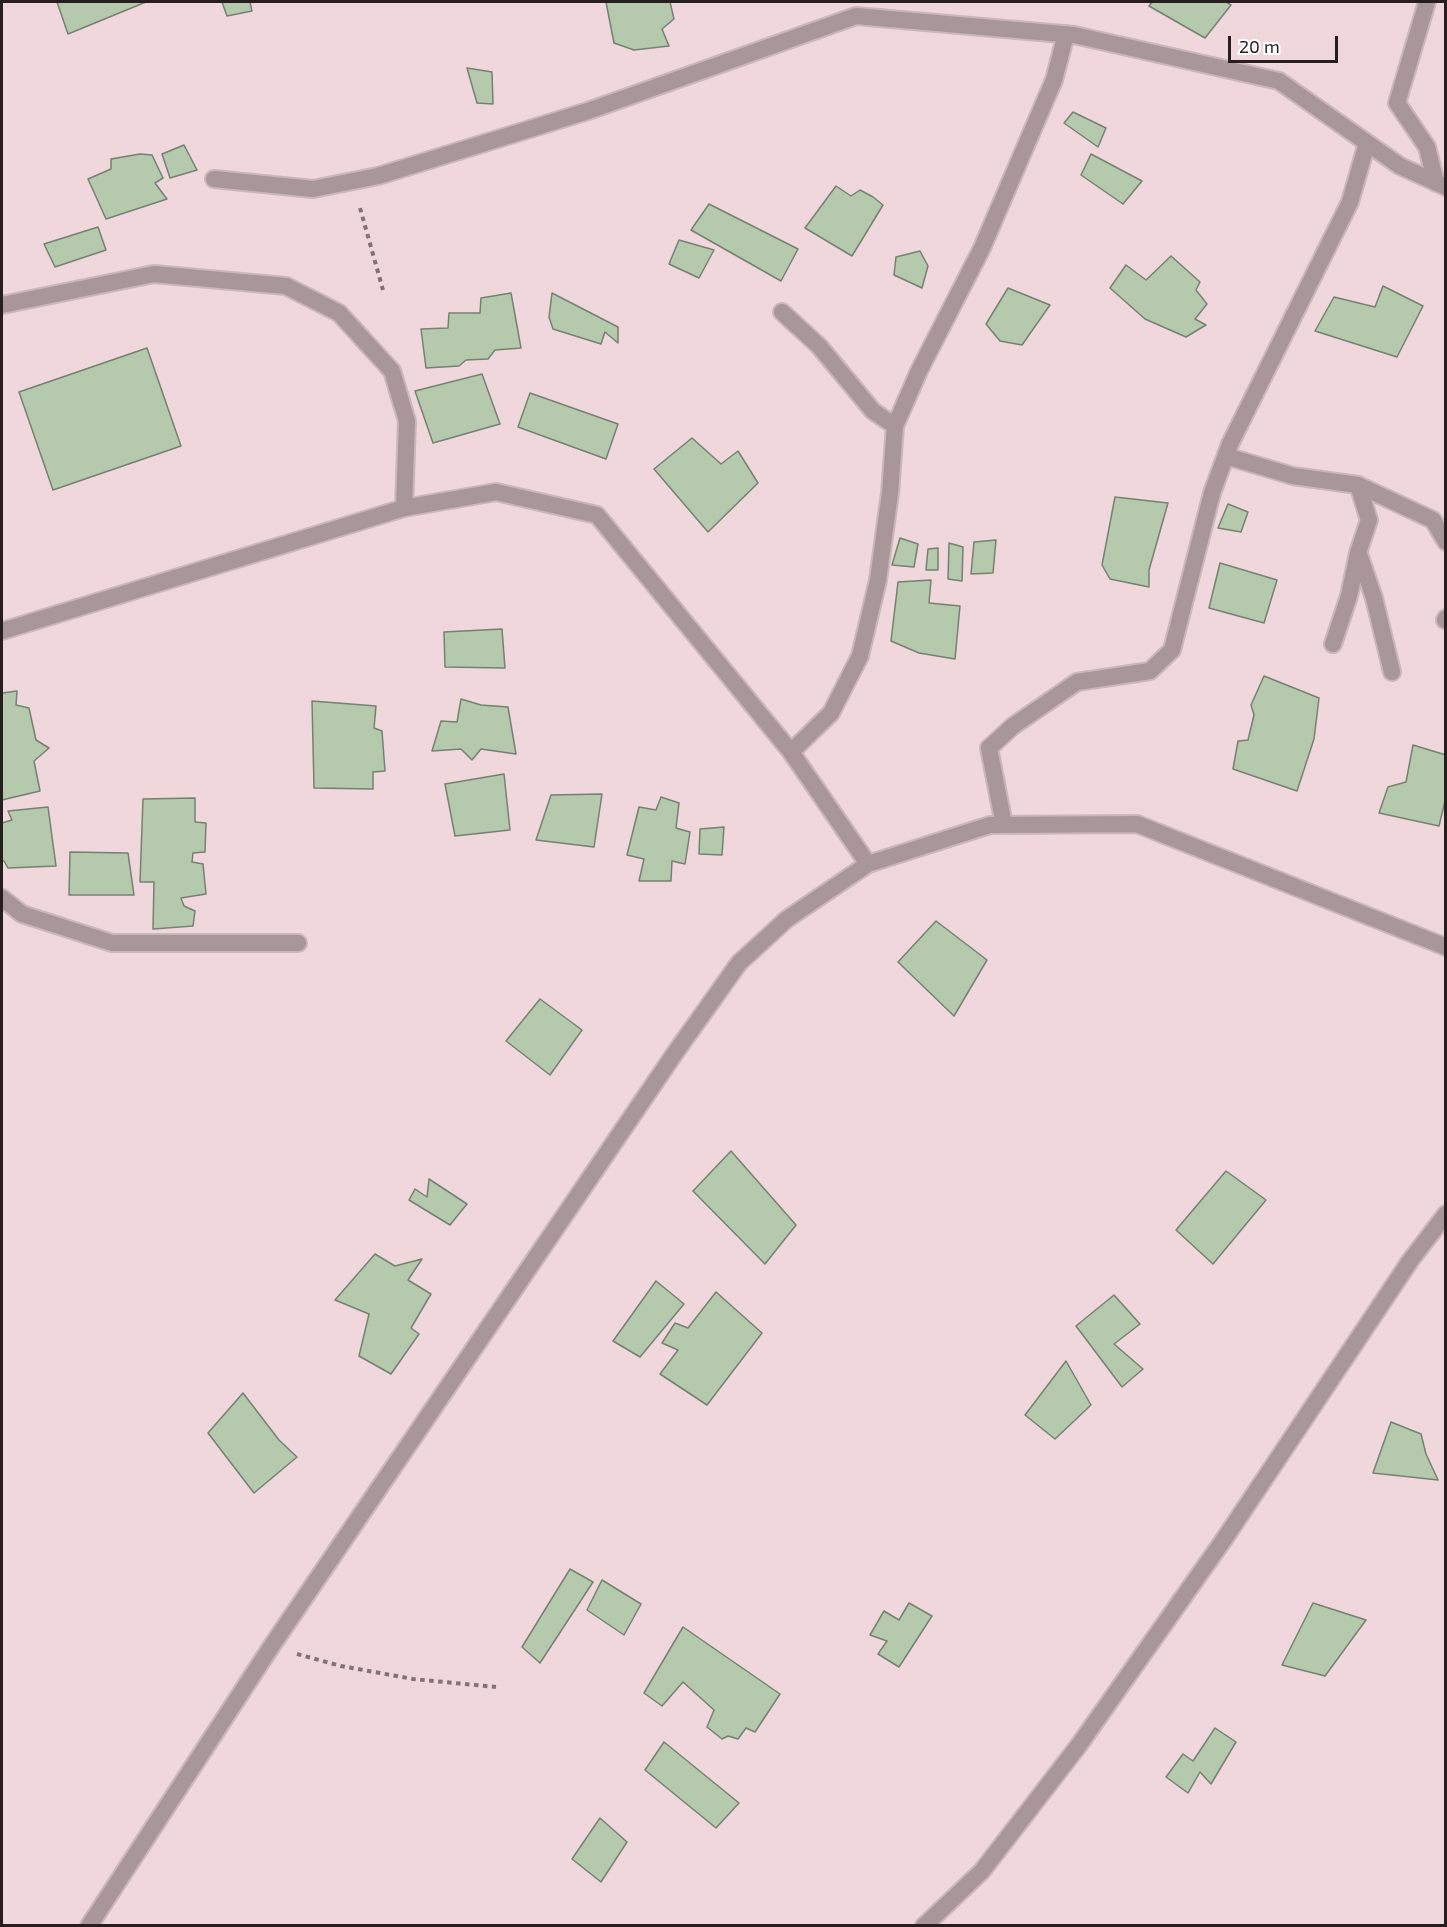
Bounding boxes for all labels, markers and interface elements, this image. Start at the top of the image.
scale bar [1231,24,1340,62]
text: 20 m [1239,35,1280,57]

